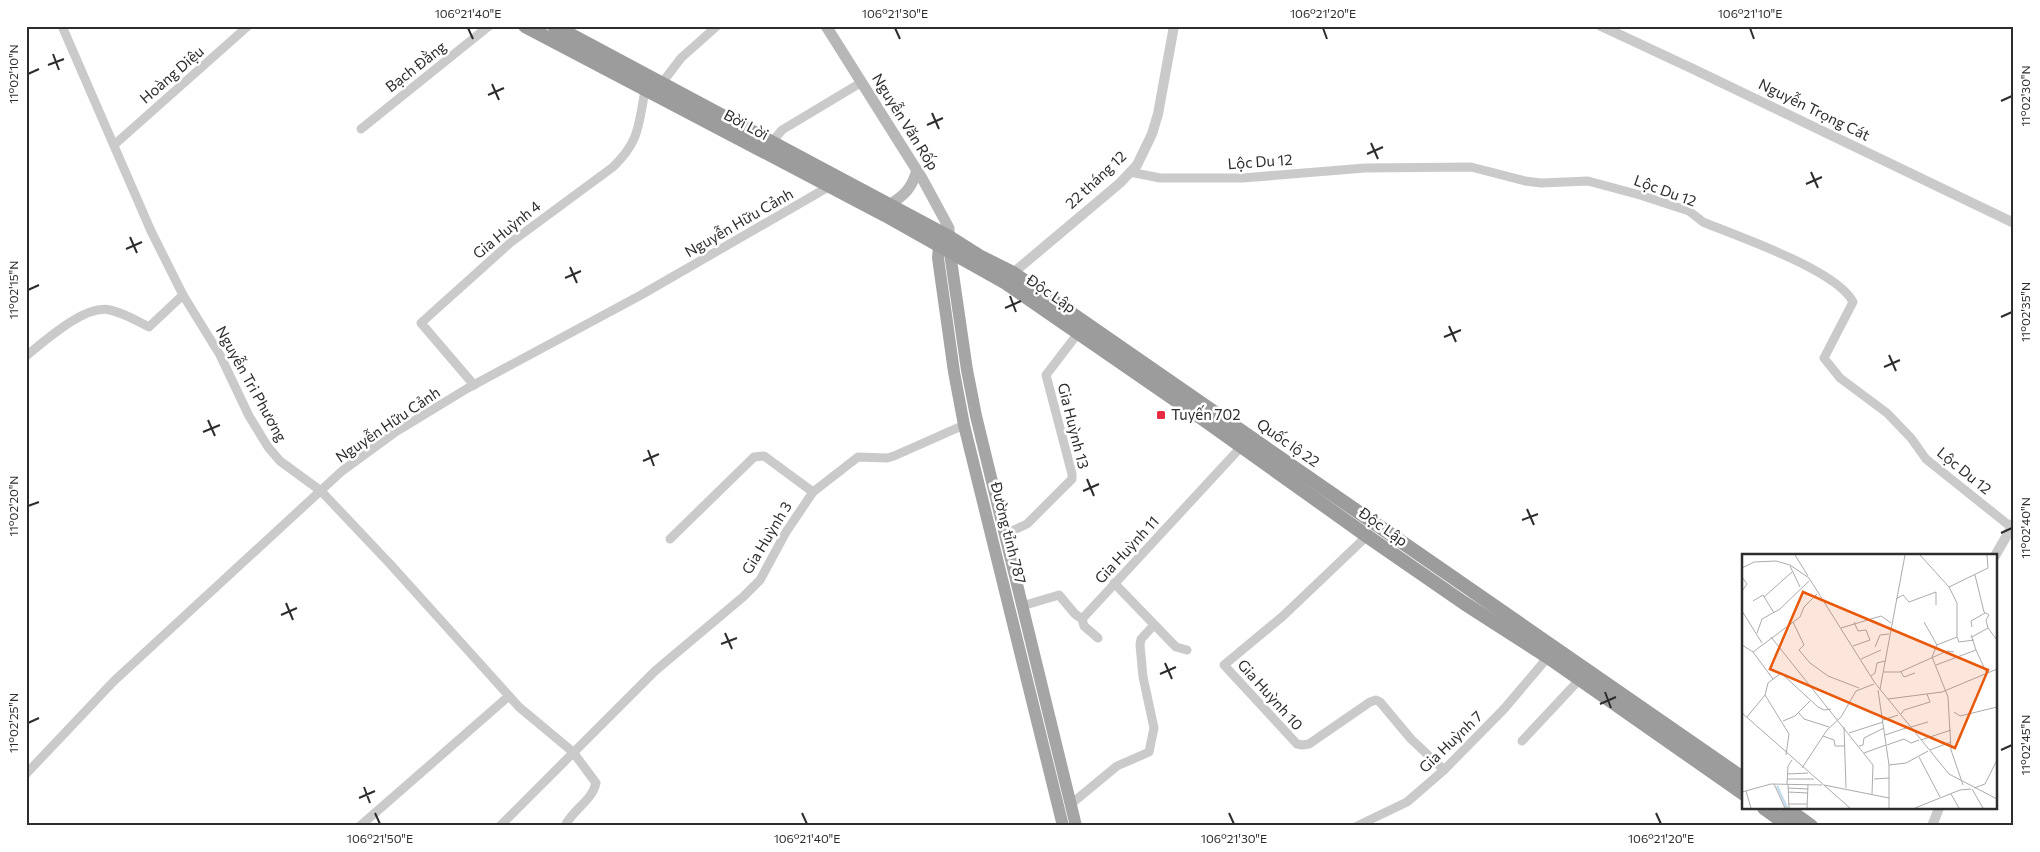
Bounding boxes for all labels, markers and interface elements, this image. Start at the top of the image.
text: 106°21'40"E [435,6,501,20]
text: 106°21'30"E [862,6,928,20]
text: 106°21'20"E [1290,6,1356,20]
text: 106°21'10"E [1718,6,1782,20]
street label: Bạch Đằng [382,37,449,95]
street label: Hoàng Diệu [136,42,207,107]
text: 11°02'10"N [6,44,20,104]
text: 11°02'30"N [2018,65,2032,127]
street label: Nguyễn Văn Rốp [869,70,943,173]
street label: Nguyễn Trọng Cát [1756,74,1873,144]
street label: Bời Lời [721,105,772,143]
street label: 22 tháng 12 [1061,147,1129,212]
street label: Lộc Du 12 [1227,150,1293,172]
street label: Lộc Du 12 [1632,171,1699,210]
street label: Nguyễn Hữu Cảnh [681,184,796,260]
street label: Gia Huỳnh 4 [469,196,544,262]
text: 11°02'15"N [6,261,20,319]
street label: Độc Lập [1023,270,1080,316]
text: 11°02'35"N [2018,282,2032,342]
street label: Nguyễn Tri Phương [213,323,291,445]
street label: Gia Huỳnh 13 [1055,381,1093,471]
street label: Nguyễn Hữu Cảnh [332,383,443,466]
place label: Tuyến 702 [1171,405,1241,423]
marker: Tuyến 702 [1155,409,1167,421]
street label: Quốc lộ 22 [1254,414,1323,470]
street label: Lộc Du 12 [1934,443,1996,498]
text: 11°02'20"N [6,476,20,536]
street label: Đường tỉnh 787 [987,479,1030,586]
text: 11°02'40"N [2018,497,2032,559]
street label: Gia Huỳnh 3 [737,498,795,577]
street label: Độc Lập [1355,502,1412,550]
street label: Gia Huỳnh 11 [1090,512,1162,587]
inset map [1742,554,1998,810]
street label: Gia Huỳnh 10 [1234,655,1307,734]
text: 11°02'25"N [6,693,20,753]
street label: Gia Huỳnh 7 [1415,707,1486,776]
text: 11°02'45"N [2018,715,2032,775]
text: 106°21'50"E [347,831,413,845]
text: 106°21'40"E [774,831,840,845]
text: 106°21'30"E [1201,831,1267,845]
text: 106°21'20"E [1628,831,1694,845]

